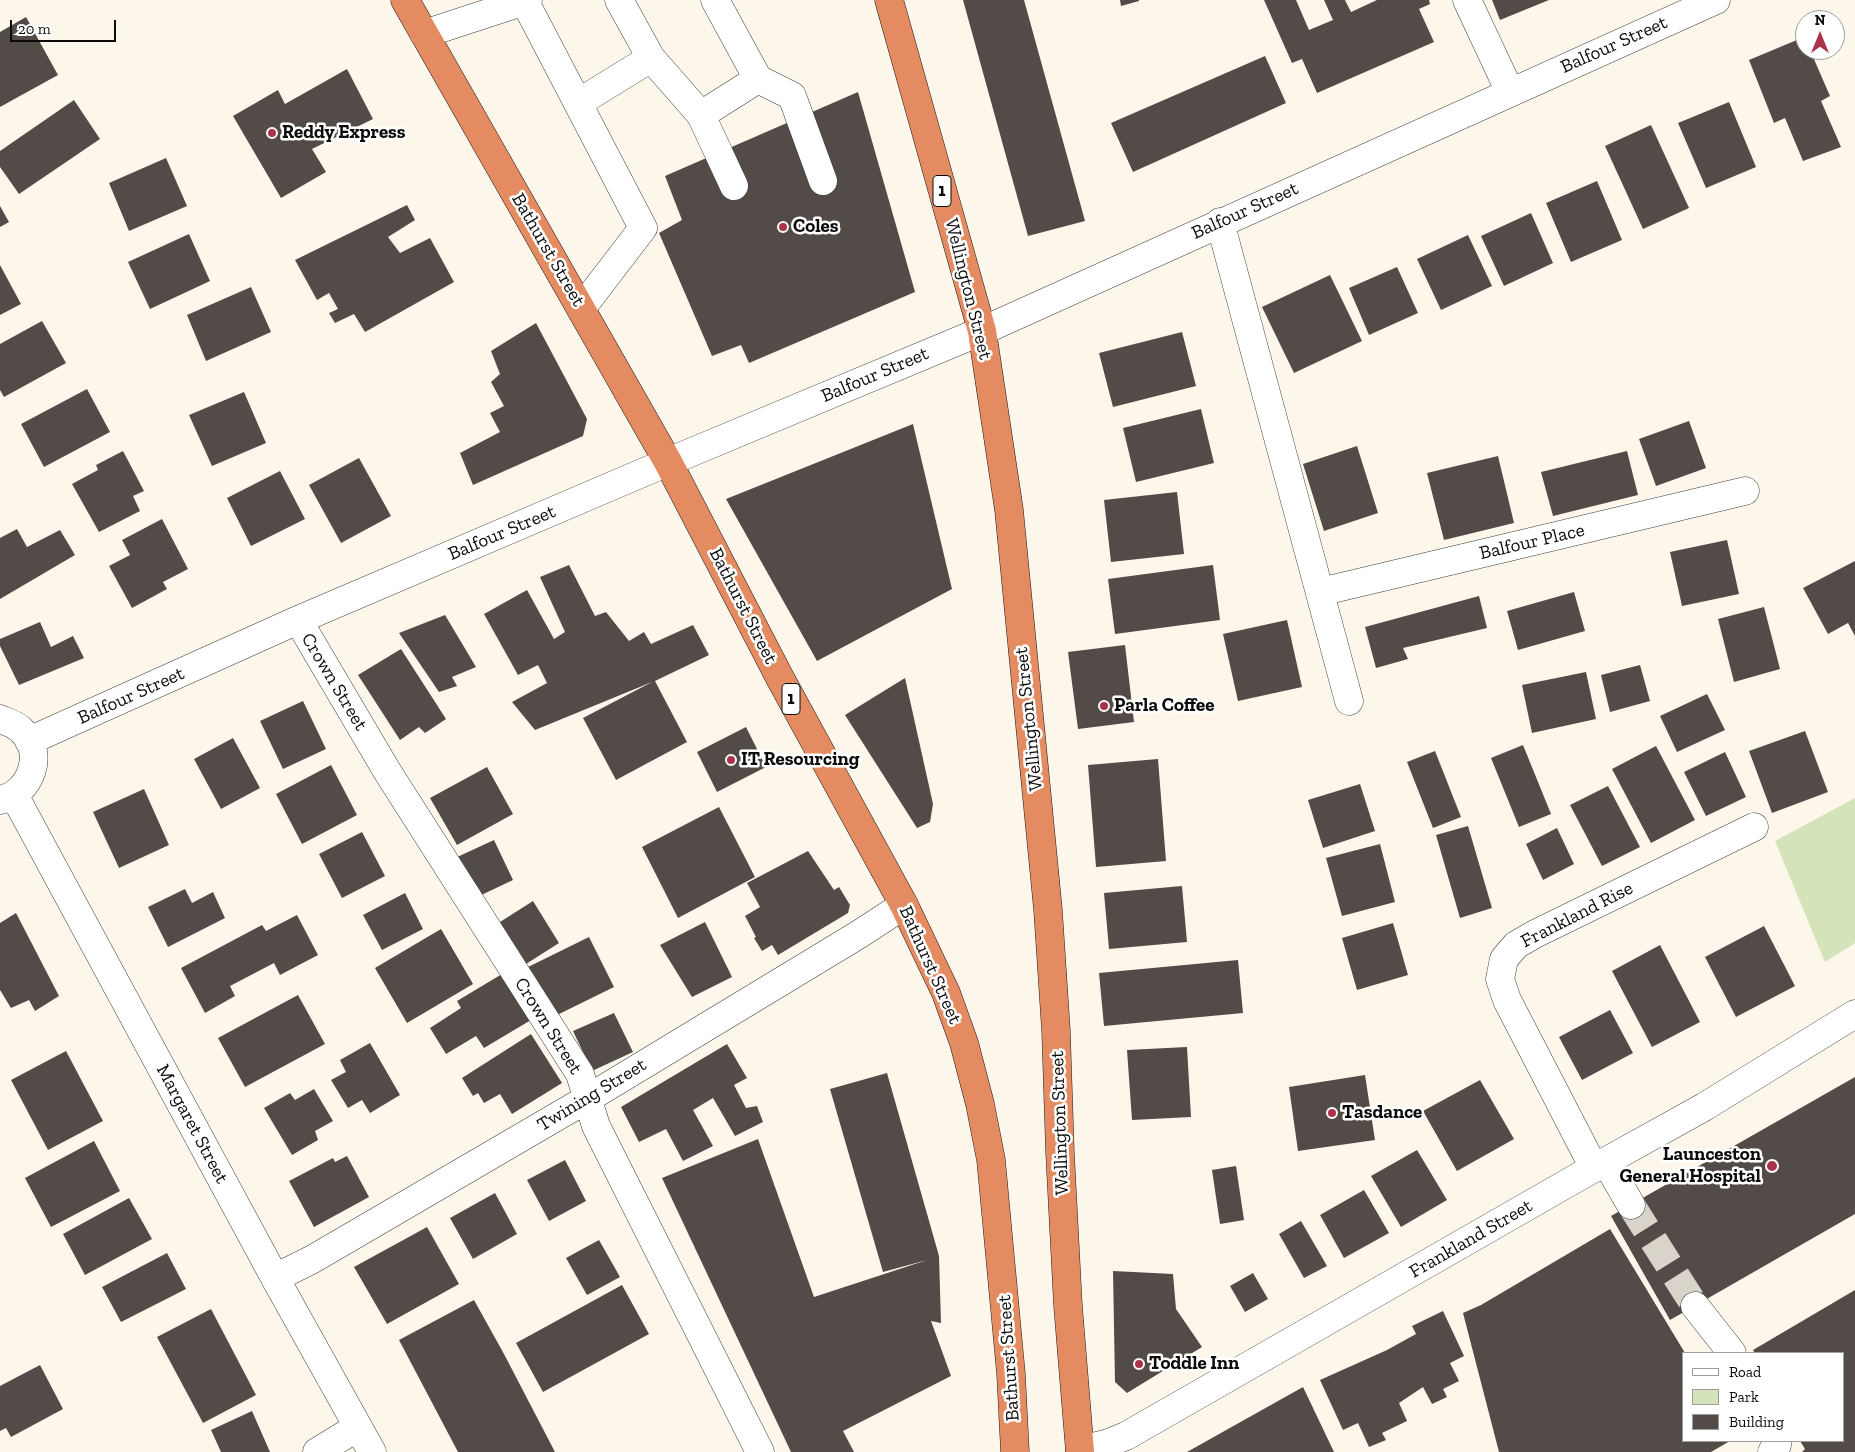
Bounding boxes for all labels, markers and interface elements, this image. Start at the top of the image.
scale bar [12,10,119,42]
north arrow [1795,10,1845,60]
street label: Balfour Street [1557,11,1671,79]
text: N [1815,12,1825,29]
text: 20 m [18,20,51,38]
place label: Reddy Express [282,122,406,144]
marker: Reddy Express [266,127,278,139]
road number: 1 [933,176,951,207]
street label: Balfour Street [1188,177,1302,245]
street label: Bathurst Street [506,189,590,311]
place label: Coles [793,216,838,238]
street label: Wellington Street [939,216,997,362]
marker: Coles [777,221,789,233]
street label: Balfour Street [818,342,932,408]
street label: Balfour Street [445,500,559,566]
street label: Balfour Place [1477,519,1587,565]
street label: Bathurst Street [704,544,782,668]
street label: Crown Street [296,629,372,735]
street label: Wellington Street [1010,646,1048,792]
street label: Balfour Street [74,662,188,730]
road number: 1 [782,684,800,714]
place label: Parla Coffee [1114,695,1214,717]
marker: Parla Coffee [1098,700,1110,712]
place label: IT Resourcing [741,749,860,771]
marker: IT Resourcing [725,754,737,766]
street label: Frankland Rise [1517,877,1637,953]
street label: Bathurst Street [894,902,966,1028]
street label: Crown Street [509,973,587,1079]
street label: Wellington Street [1046,1050,1074,1196]
street label: Twining Street [533,1053,651,1137]
street label: Margaret Street [151,1061,233,1187]
place label: Tasdance [1342,1102,1422,1124]
marker: Tasdance [1326,1107,1338,1119]
place label: Launceston General Hospital [1620,1144,1761,1188]
marker: Launceston General Hospital [1765,1159,1779,1173]
street label: Frankland Street [1405,1195,1537,1283]
street label: Bathurst Street [993,1294,1025,1422]
legend [1682,1352,1845,1442]
place label: Toddle Inn [1149,1353,1239,1375]
marker: Toddle Inn [1133,1358,1145,1370]
text: Road [1729,1363,1761,1381]
text: Park [1729,1388,1759,1406]
text: Building [1729,1413,1784,1431]

